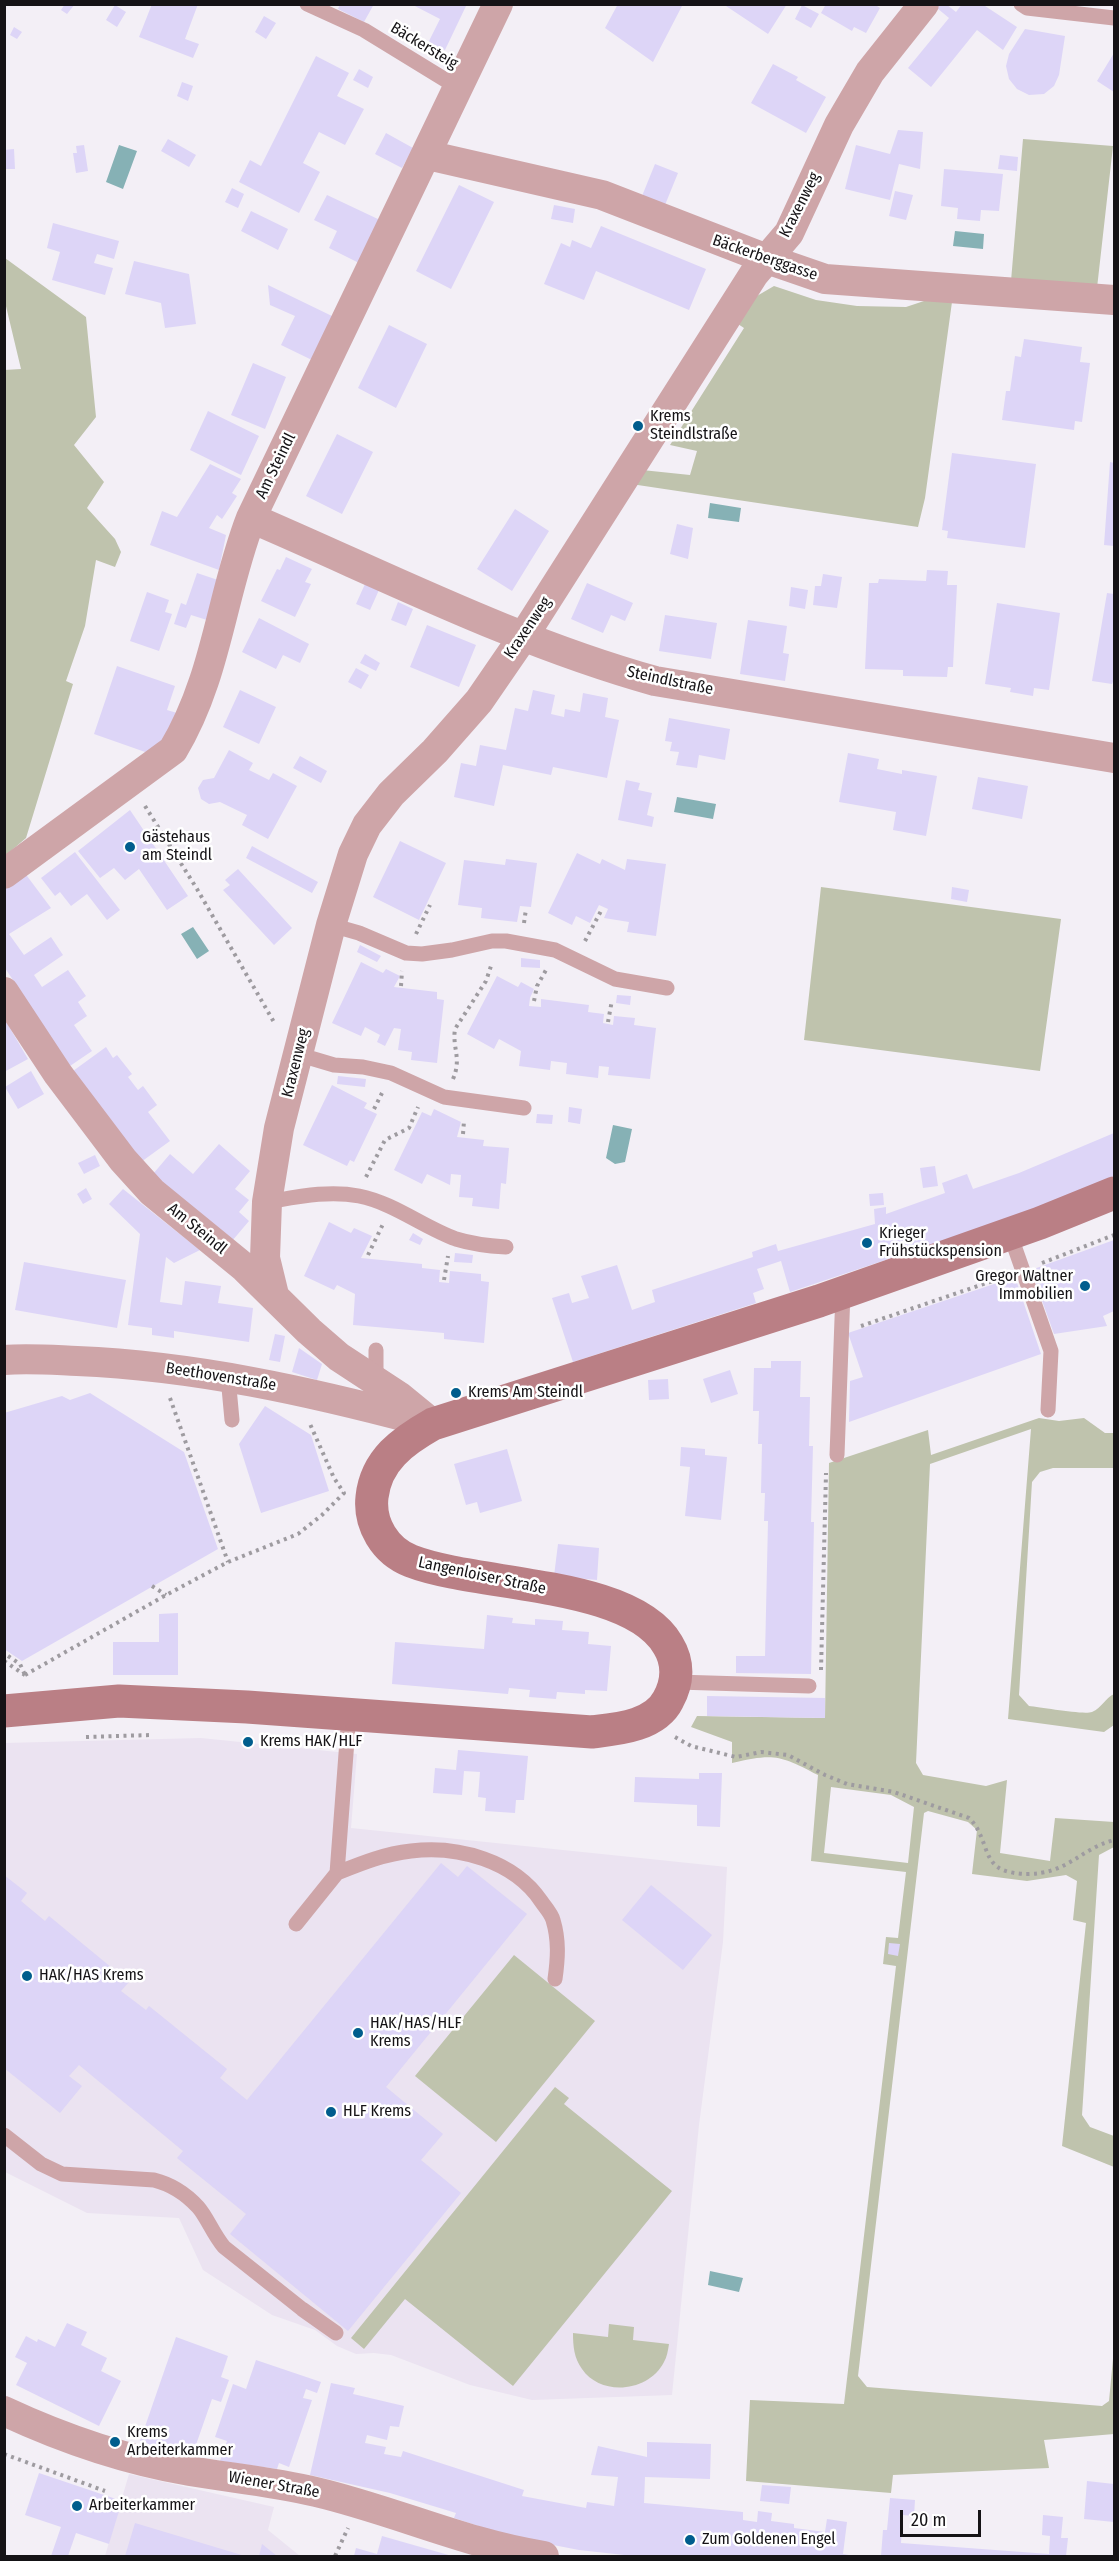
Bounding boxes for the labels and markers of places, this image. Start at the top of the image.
place label: Krems Steindlstraße [650,407,738,445]
marker: Krems Steindlstraße [631,419,645,433]
place label: Gästehaus am Steindl [142,828,212,866]
marker: Gästehaus am Steindl [123,840,137,854]
place label: Krieger Frühstückspension [879,1224,1002,1262]
marker: Krieger Frühstückspension [860,1236,874,1250]
place label: Gregor Waltner Immobilien [975,1267,1073,1305]
marker: Gregor Waltner Immobilien [1078,1279,1092,1293]
place label: Krems Am Steindl [468,1383,583,1403]
marker: Krems Am Steindl [449,1386,463,1400]
place label: Krems HAK/HLF [260,1732,362,1752]
marker: Krems HAK/HLF [241,1735,255,1749]
place label: HAK/HAS Krems [39,1966,144,1986]
marker: HAK/HAS Krems [20,1969,34,1983]
place label: HAK/HAS/HLF Krems [370,2014,461,2052]
marker: HAK/HAS/HLF Krems [351,2026,365,2040]
place label: HLF Krems [343,2102,411,2122]
marker: HLF Krems [324,2105,338,2119]
place label: Krems Arbeiterkammer [127,2423,233,2461]
marker: Krems Arbeiterkammer [108,2435,122,2449]
place label: Arbeiterkammer [89,2496,195,2516]
marker: Arbeiterkammer [70,2499,84,2513]
place label: Zum Goldenen Engel [702,2530,836,2550]
marker: Zum Goldenen Engel [683,2533,697,2547]

